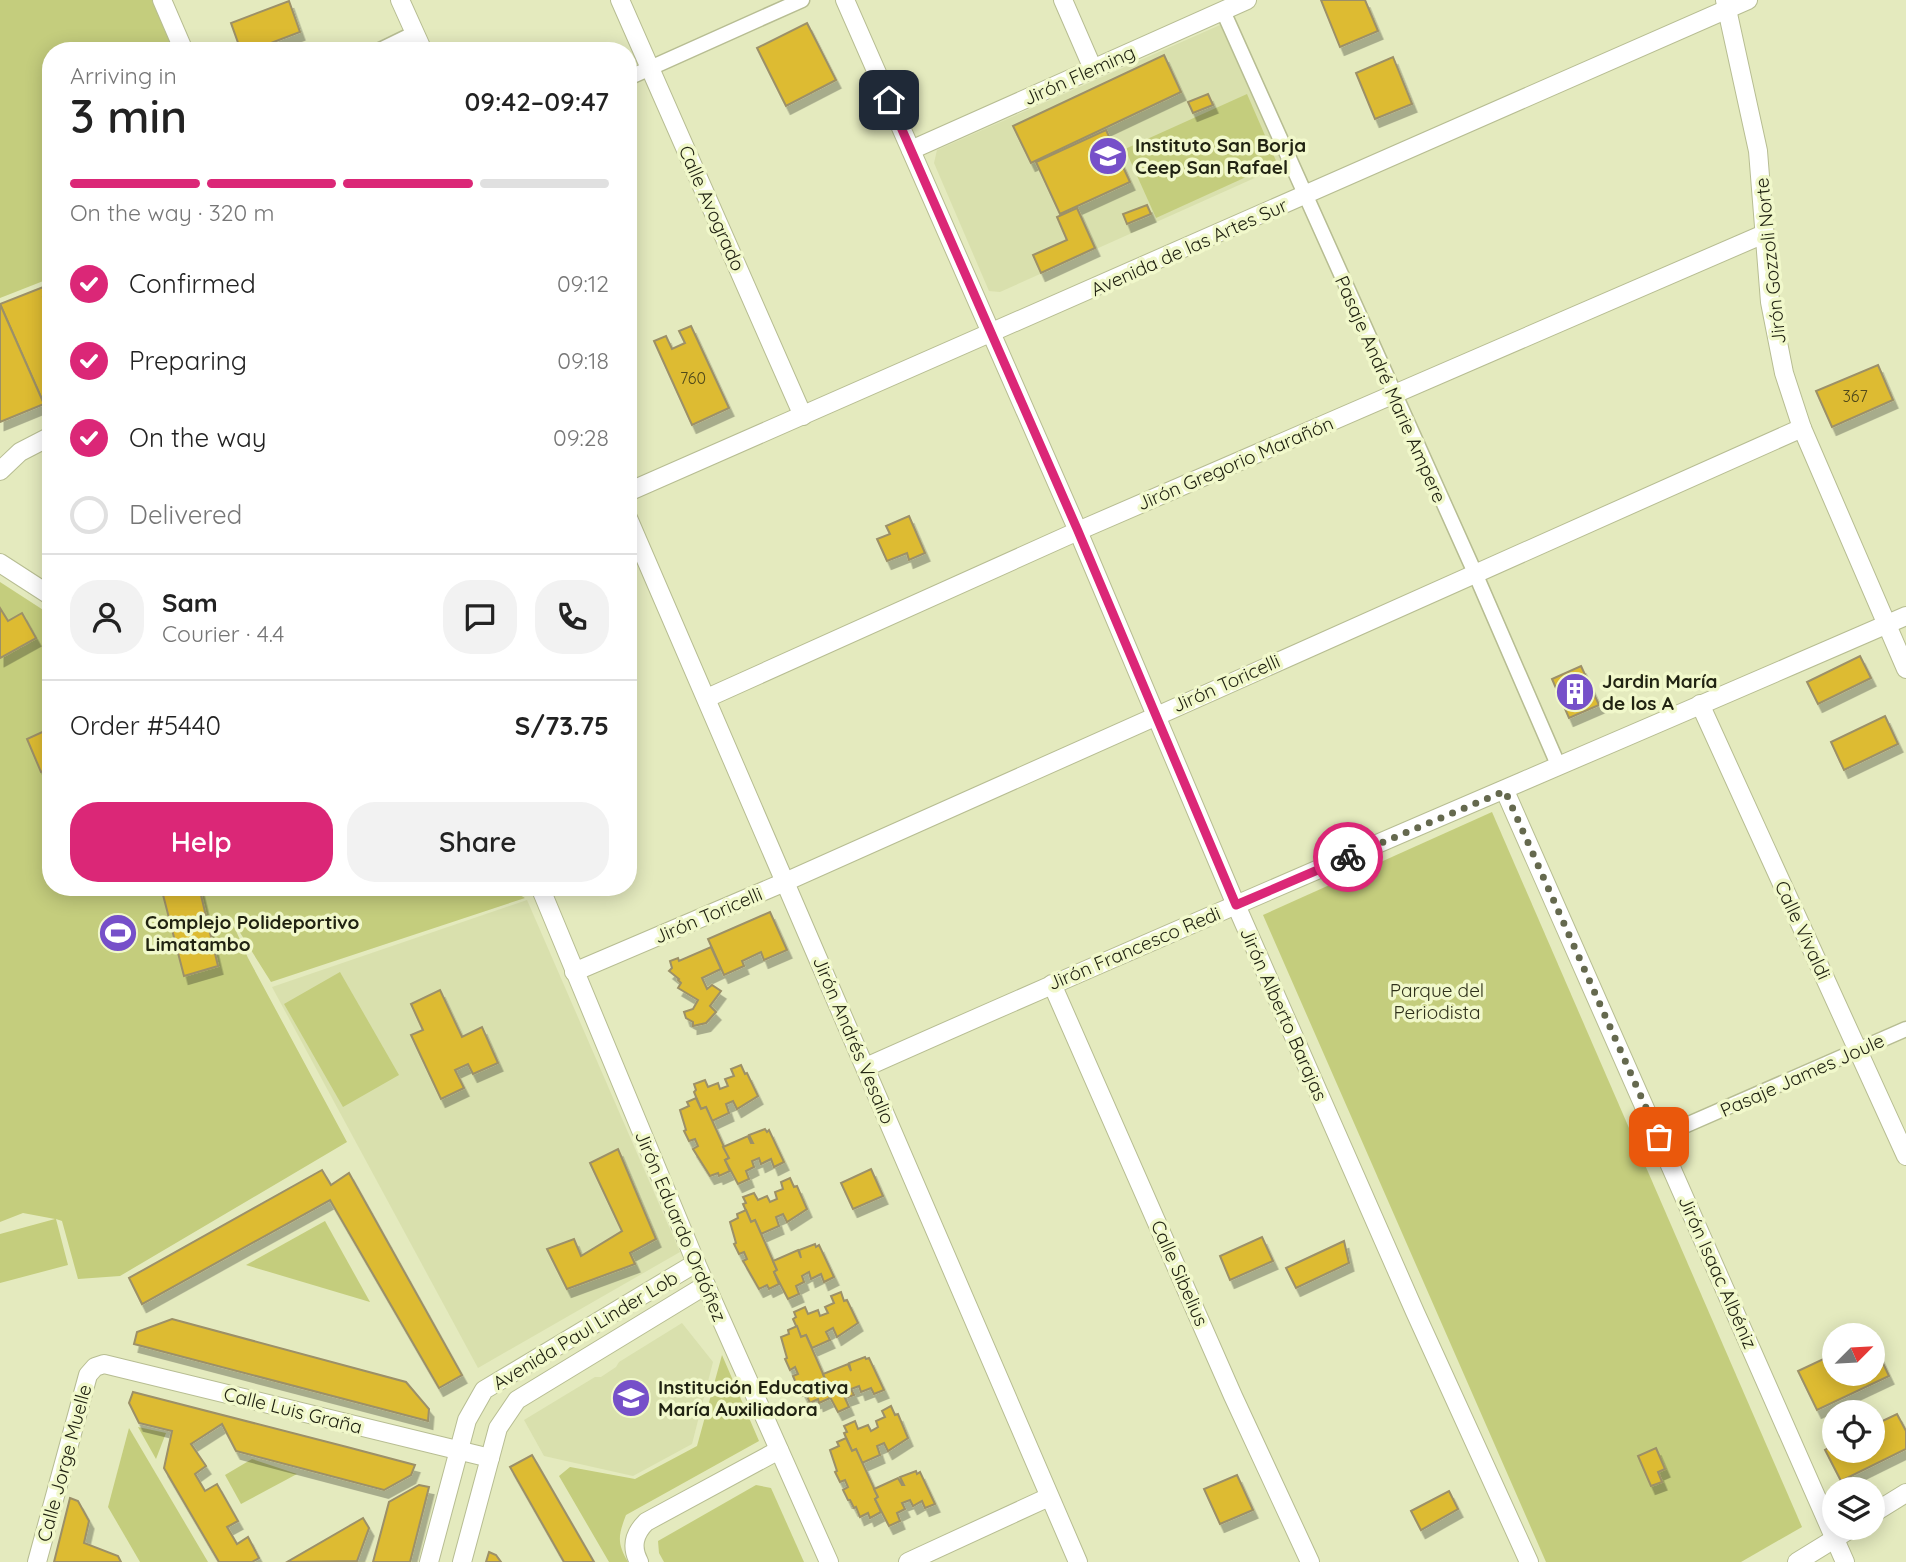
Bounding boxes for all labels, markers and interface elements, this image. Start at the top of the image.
street label: Jirón Fleming [1019,40,1139,110]
text: Arriving in [70,61,177,90]
pin [859,70,919,130]
icon: home [870,81,908,119]
text: 09:42–09:47 [465,85,609,118]
text: 3 min [70,87,187,145]
place label: Instituto San Borja Ceep San Rafael [1135,133,1306,179]
school or university icon: Instituto San Borja Ceep San Rafael [1087,135,1129,177]
street label: Calle Avogrado [674,141,750,275]
street label: Jirón Gozzoli Norte [1749,177,1791,345]
street label: Avenida de las Artes Sur [1087,192,1292,301]
text: On the way · 320 m [70,198,275,227]
icon: check [70,265,108,303]
text: Confirmed [129,267,256,300]
text: 09:12 [557,269,609,298]
street label: Pasaje André Marie Ampere [1330,272,1452,506]
icon: check [70,342,108,380]
text: Preparing [129,344,247,377]
text: 09:18 [557,346,609,375]
house number: 760 [680,368,706,388]
house number: 367 [1842,386,1868,406]
street label: Jirón Gregorio Marañón [1133,411,1337,515]
icon: check [70,419,108,457]
text: On the way [129,421,267,454]
text: 09:28 [553,423,609,452]
text: Delivered [129,498,242,531]
button: person [70,580,144,654]
button: chat [443,580,517,654]
button: phone [535,580,609,654]
text: Sam [162,586,218,619]
text: Courier · 4.4 [162,619,284,648]
street label: Jirón Toricelli [1168,649,1284,717]
place label: Jardin María de los A [1602,669,1717,715]
building icon: Jardin María de los A [1554,671,1596,713]
text: Order #5440 [70,709,221,742]
text: S/73.75 [515,709,609,742]
button: Help [70,802,333,882]
button: Share [347,802,609,882]
courier [1313,822,1383,892]
icon: bike [1329,838,1367,876]
street label: Calle Vivaldi [1770,877,1836,983]
street label: Jirón Toricelli [650,881,766,949]
street label: Jirón Francesco Redi [1044,901,1224,995]
place label: Complejo Polideportivo Limatambo [145,910,360,956]
sports icon: Complejo Polideportivo Limatambo [97,912,139,954]
street label: Jirón Alberto Barajas [1235,924,1333,1104]
street label: Jirón Andrés Vesalio [808,953,900,1127]
park label: Parque del Periodista [1390,978,1484,1024]
street label: Pasaje James Joule [1716,1028,1888,1122]
pin [1629,1107,1689,1167]
icon: bag [1640,1118,1678,1156]
street label: Jirón Eduardo Ordóñez [630,1127,732,1325]
street label: Jirón Isaac Albéniz [1673,1192,1763,1352]
street label: Calle Sibelius [1146,1216,1214,1330]
street label: Avenida Paul Linder Lob [488,1265,682,1395]
north arrow [1822,1323,1885,1386]
map controls [1822,1323,1885,1540]
place label: Institución Educativa María Auxiliadora [658,1375,849,1421]
school or university icon: Institución Educativa María Auxiliadora [610,1377,652,1419]
street label: Calle Luis Graña [221,1381,365,1439]
street label: Calle Jorge Muelle [31,1382,97,1544]
button: locate [1822,1400,1885,1463]
button: layers [1822,1477,1885,1540]

